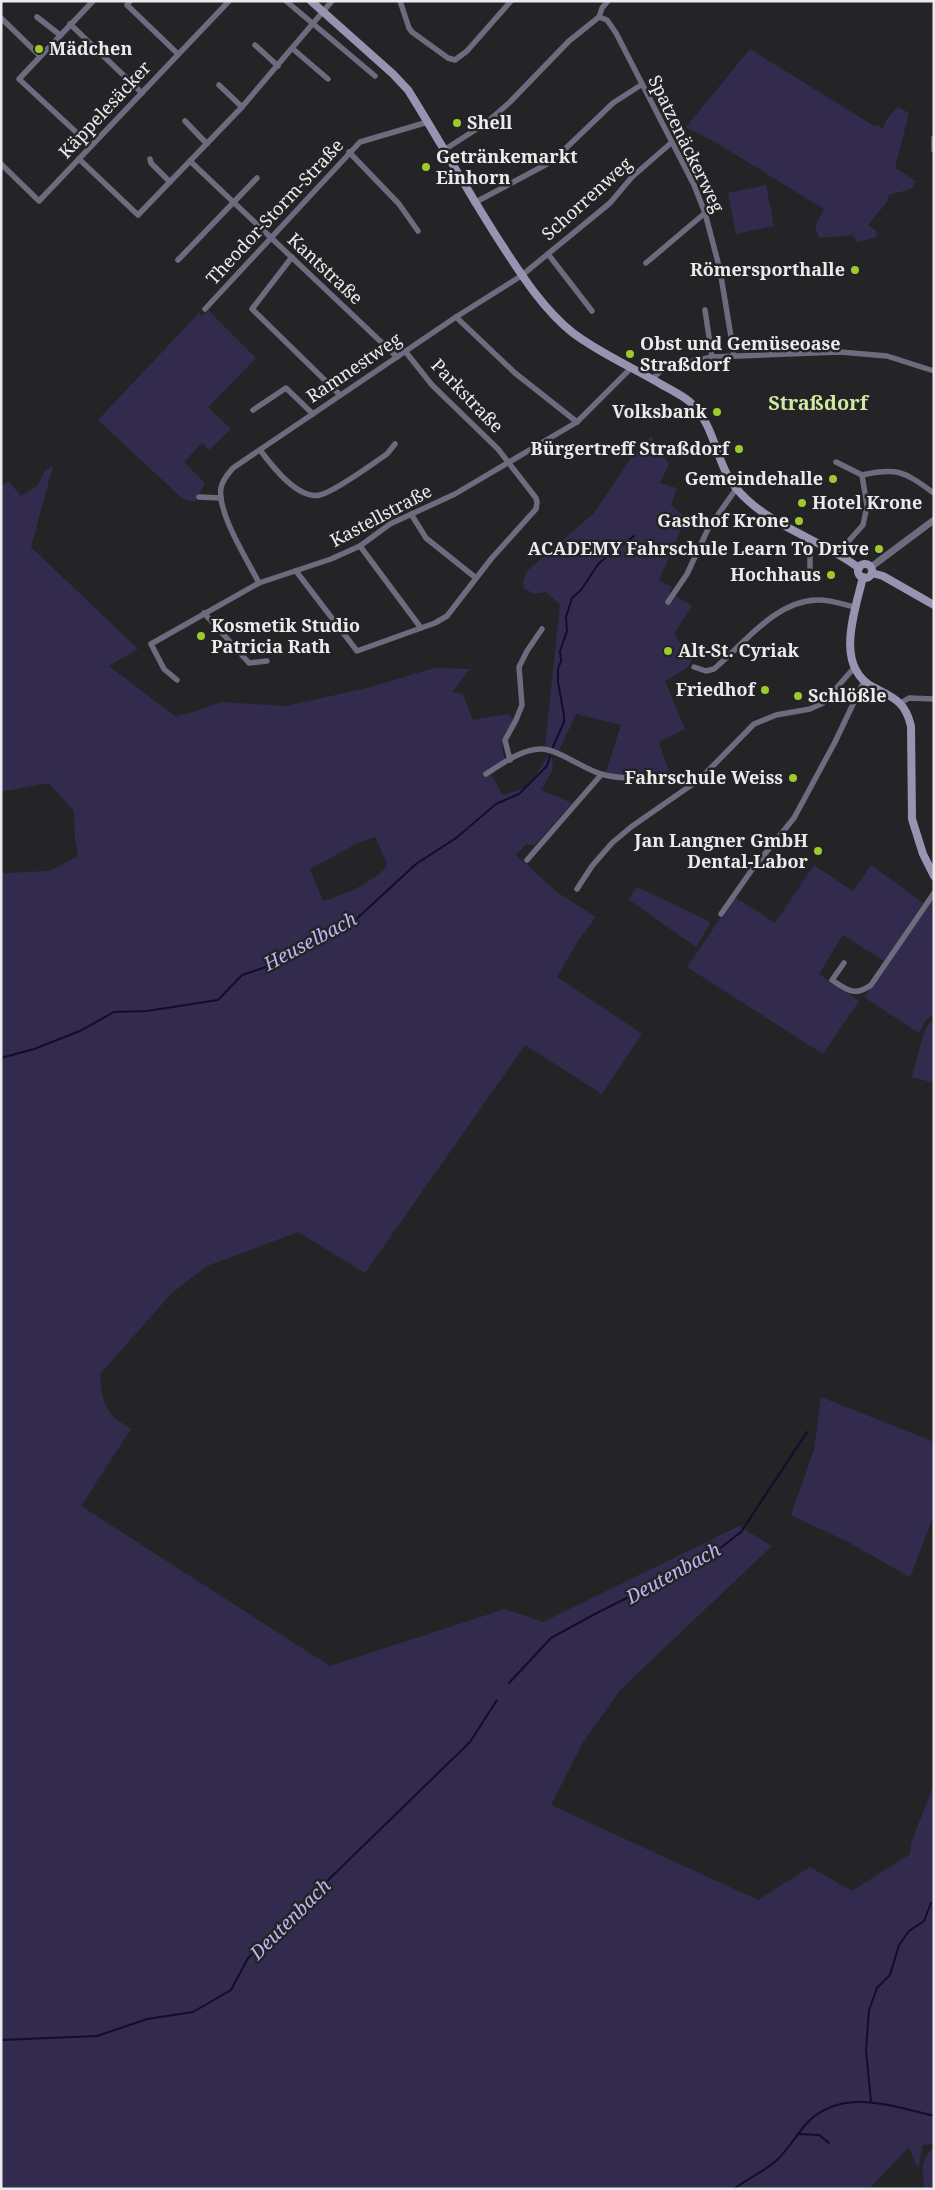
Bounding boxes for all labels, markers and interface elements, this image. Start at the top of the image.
place label: Mädchen [49,36,132,60]
marker: Mädchen [33,43,45,55]
street label: Käppelesäcker [53,55,156,163]
street label: Spatzenäckerweg [643,71,731,216]
place label: Shell [467,110,513,134]
marker: Shell [451,117,463,129]
street label: Theodor-Storm-Straße [200,133,348,289]
place label: Getränkemarkt Einhorn [436,144,577,189]
street label: Schorrenweg [536,151,637,245]
marker: Getränkemarkt Einhorn [420,161,432,173]
street label: Kantstraße [283,227,368,309]
place label: Römersporthalle [690,257,845,281]
marker: Römersporthalle [849,264,861,276]
street label: Ramnestweg [301,326,406,408]
place label: Obst und Gemüseoase Straßdorf [640,331,841,376]
marker: Obst und Gemüseoase Straßdorf [624,348,636,360]
street label: Parkstraße [426,353,509,437]
district label: Straßdorf [768,389,870,416]
place label: Volksbank [612,399,708,423]
marker: Volksbank [711,406,723,418]
place label: Bürgertreff Straßdorf [531,436,731,460]
marker: Bürgertreff Straßdorf [733,443,745,455]
place label: Gemeindehalle [685,466,823,490]
marker: Gemeindehalle [827,473,839,485]
street label: Kastellstraße [325,478,436,552]
place label: Hotel Krone [812,490,922,514]
marker: Hotel Krone [796,497,808,509]
place label: Gasthof Krone [657,508,789,532]
marker: Gasthof Krone [793,515,805,527]
place label: ACADEMY Fahrschule Learn To Drive [528,536,869,560]
marker: ACADEMY Fahrschule Learn To Drive [873,543,885,555]
place label: Hochhaus [730,562,821,586]
marker: Hochhaus [825,569,837,581]
place label: Kosmetik Studio Patricia Rath [211,613,360,658]
marker: Kosmetik Studio Patricia Rath [195,630,207,642]
place label: Alt-St. Cyriak [678,638,799,662]
marker: Alt-St. Cyriak [662,645,674,657]
place label: Friedhof [676,677,757,701]
place label: Schlößle [808,683,887,707]
marker: Friedhof [759,684,771,696]
marker: Schlößle [792,690,804,702]
place label: Fahrschule Weiss [625,765,783,789]
marker: Fahrschule Weiss [787,772,799,784]
place label: Jan Langner GmbH Dental-Labor [633,828,809,873]
marker: Jan Langner GmbH Dental-Labor [812,845,824,857]
water label: Heuselbach [258,905,362,977]
water label: Deutenbach [620,1536,726,1610]
water label: Deutenbach [243,1872,337,1966]

